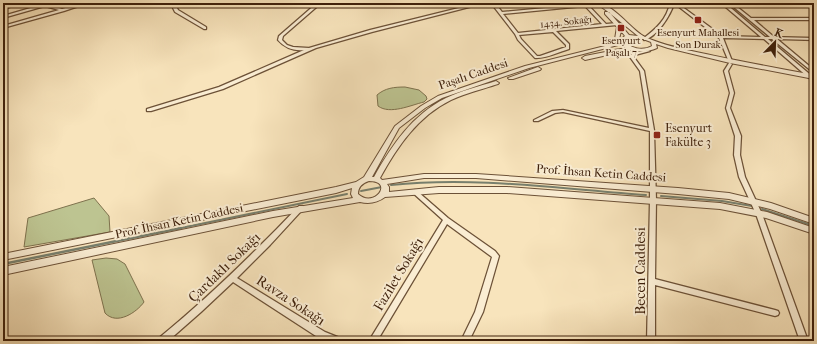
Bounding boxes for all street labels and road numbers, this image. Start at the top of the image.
street label: 1434. Sokağı [540,13,593,31]
street label: Paşalı Caddesi [436,55,510,93]
street label: Prof. İhsan Ketin Caddesi [535,160,667,185]
street label: Prof. İhsan Ketin Caddesi [114,200,245,241]
street label: Becen Caddesi [632,227,649,315]
street label: Çardaklı Sokağı [185,229,264,306]
street label: Fazilet Sokağı [370,235,427,314]
street label: Ravza Sokağı [253,272,328,329]

